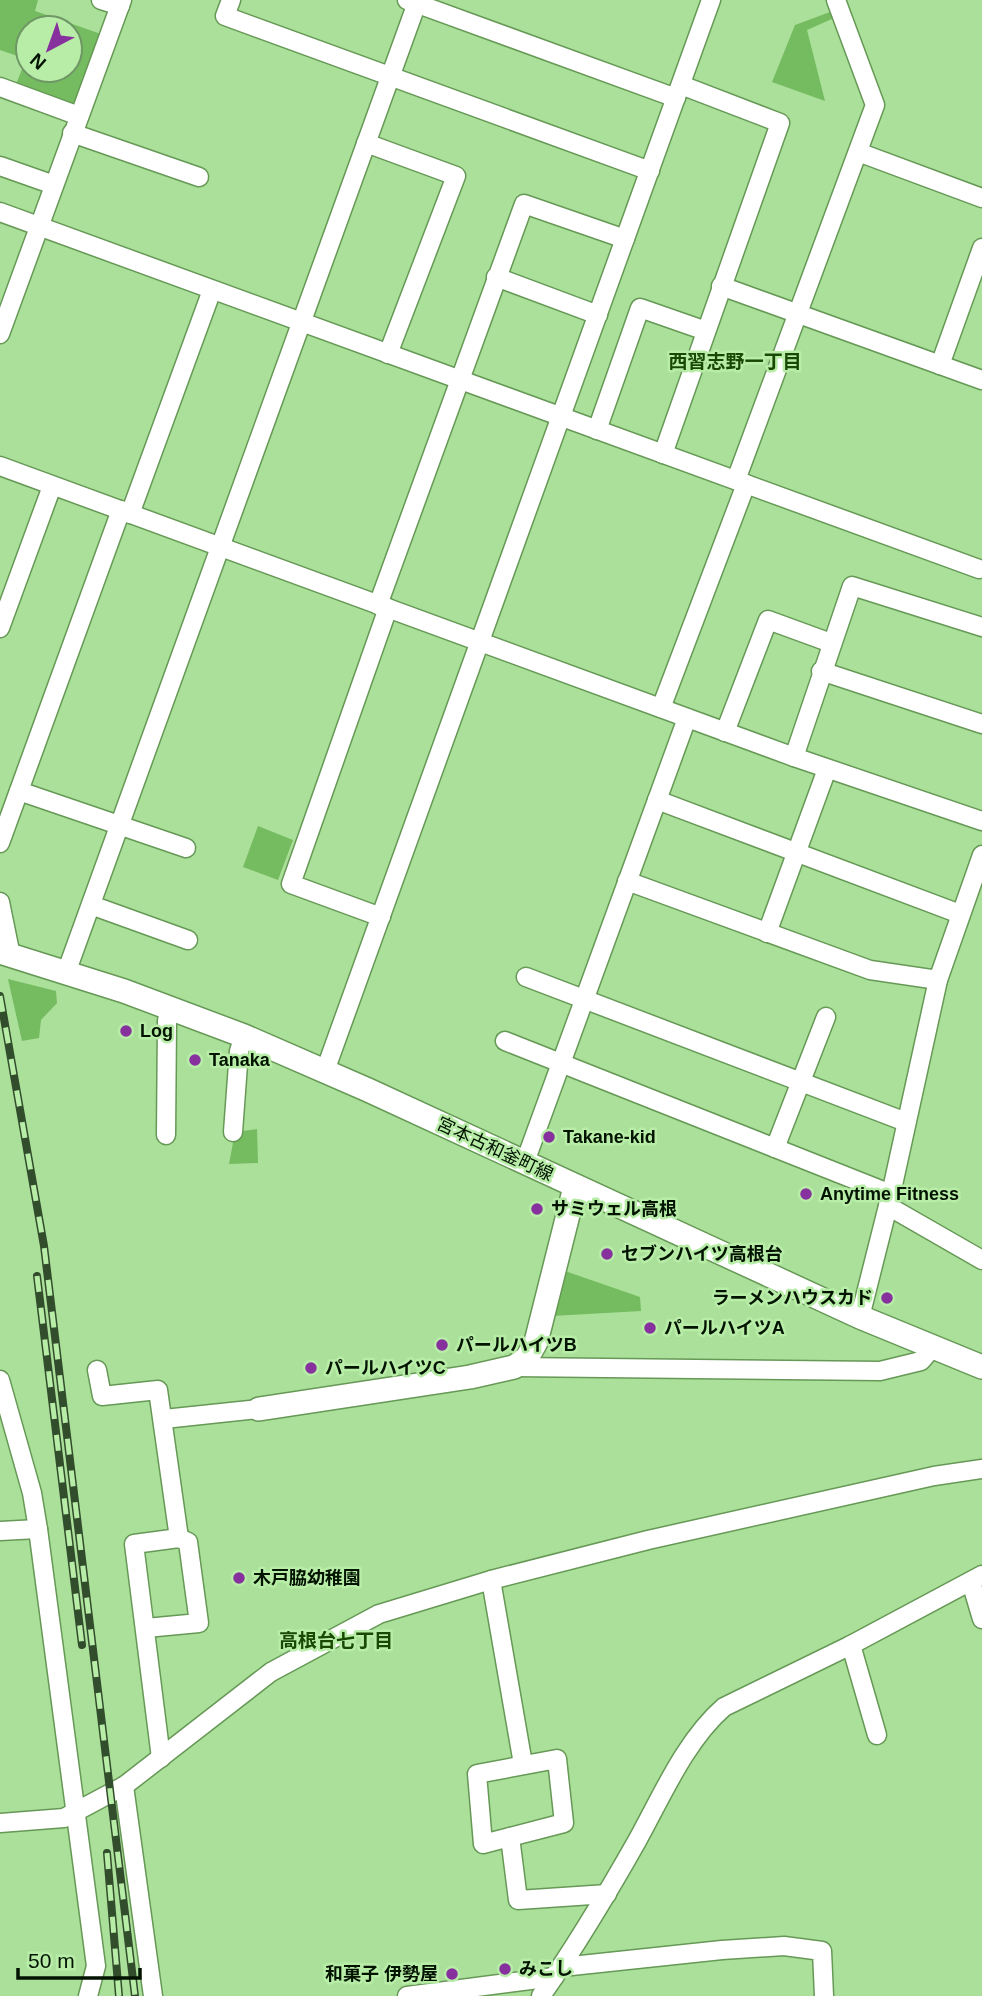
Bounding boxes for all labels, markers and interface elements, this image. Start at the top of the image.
north arrow [14,14,84,84]
text: N [26,49,50,74]
district label: 西習志野一丁目 [668,351,802,372]
place label: Log [140,1021,173,1041]
marker: Log [118,1023,134,1039]
place label: Tanaka [209,1050,271,1070]
marker: Tanaka [187,1052,203,1068]
street label: 宮本古和釜町線 [434,1113,556,1185]
place label: Takane-kid [563,1127,656,1147]
marker: Takane-kid [541,1129,557,1145]
place label: Anytime Fitness [820,1184,959,1204]
marker: Anytime Fitness [798,1186,814,1202]
place label: サミウェル高根 [551,1199,677,1219]
marker: サミウェル高根 [529,1201,545,1217]
place label: セブンハイツ高根台 [621,1244,783,1264]
marker: セブンハイツ高根台 [599,1246,615,1262]
place label: ラーメンハウスカド [712,1288,873,1308]
marker: ラーメンハウスカド [879,1290,895,1306]
place label: パールハイツA [664,1318,785,1338]
marker: パールハイツA [642,1320,658,1336]
place label: パールハイツB [456,1335,577,1355]
marker: パールハイツB [434,1337,450,1353]
place label: パールハイツC [325,1358,446,1378]
marker: パールハイツC [303,1360,319,1376]
place label: 木戸脇幼稚園 [253,1568,361,1588]
marker: 木戸脇幼稚園 [231,1570,247,1586]
district label: 高根台七丁目 [279,1630,393,1651]
scale bar [18,1937,140,1981]
text: 50 m [28,1949,75,1972]
place label: みこし [519,1959,573,1979]
marker: みこし [497,1961,513,1977]
place label: 和菓子 伊勢屋 [325,1964,438,1984]
marker: 和菓子 伊勢屋 [444,1966,460,1982]

